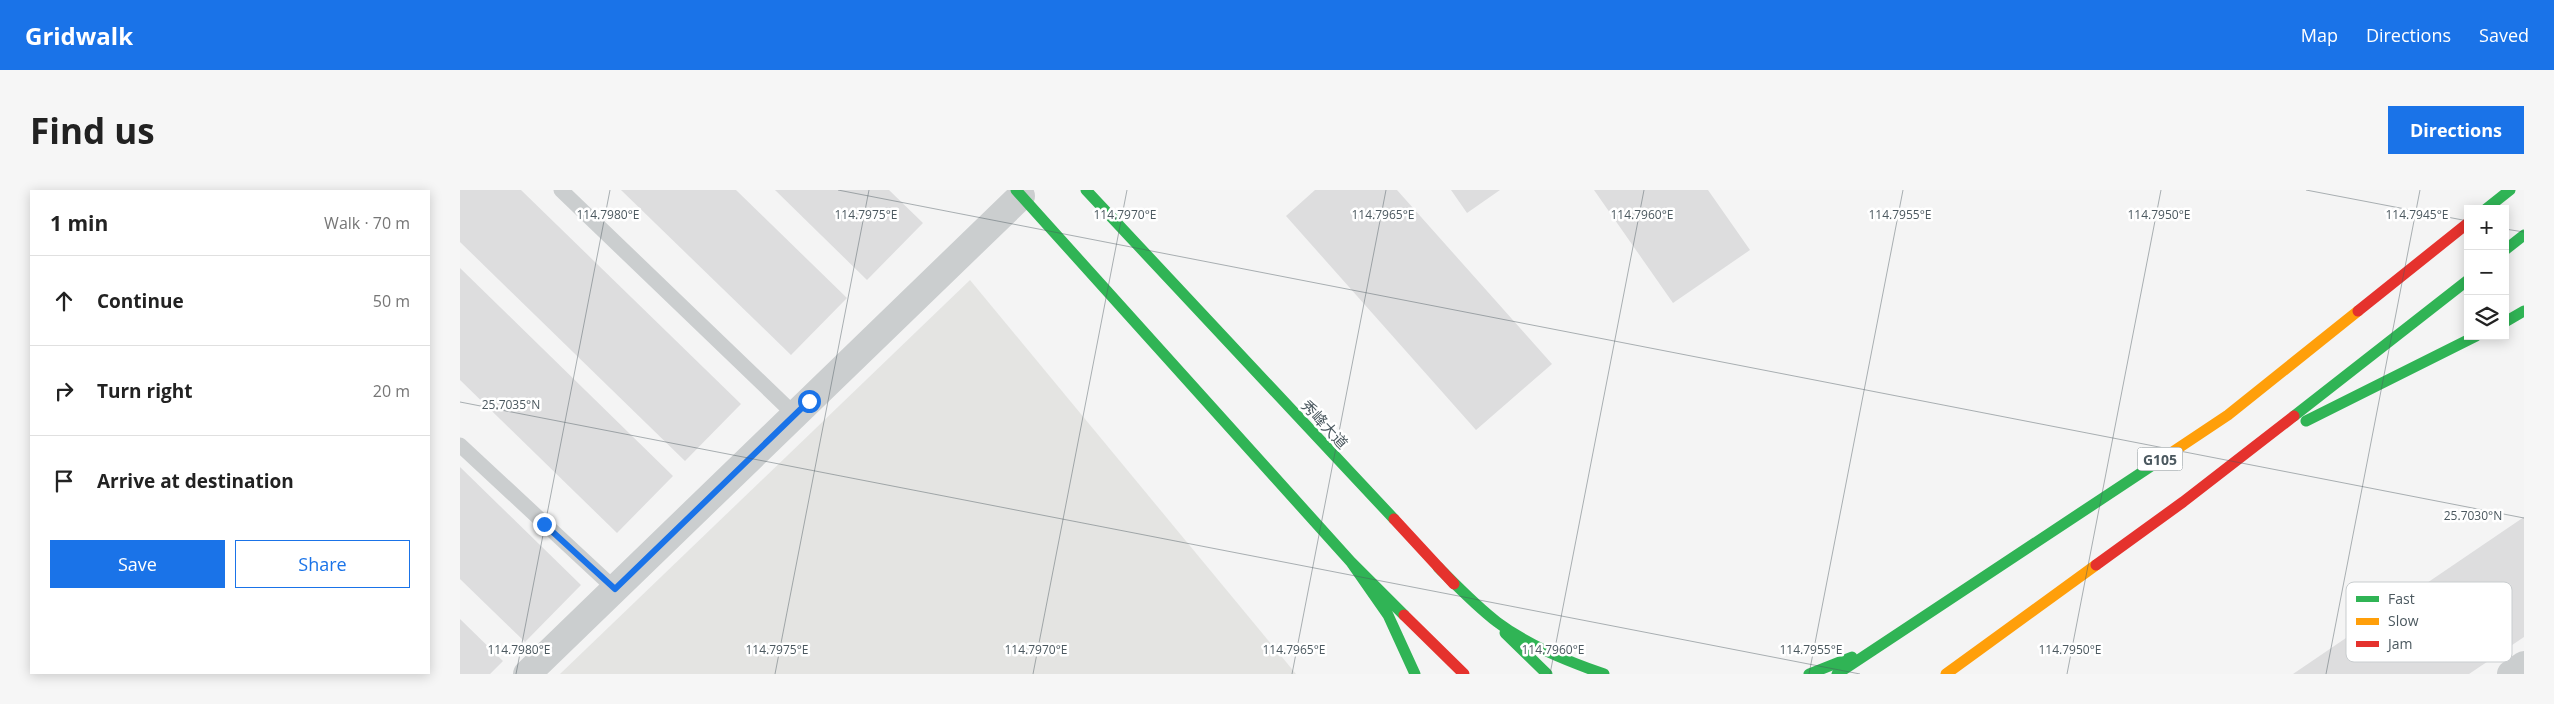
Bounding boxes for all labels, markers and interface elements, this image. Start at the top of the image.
text: Gridwalk [25,19,133,52]
text: Map [2301,23,2338,47]
text: Directions [2366,23,2451,47]
text: Saved [2479,23,2529,47]
button: Directions [2388,106,2524,154]
text: Find us [30,107,155,154]
map controls [2464,205,2509,340]
button: + [2464,205,2509,250]
text: 114.7980°E [577,206,640,223]
text: 114.7975°E [835,206,898,223]
text: 114.7970°E [1094,206,1157,223]
text: 114.7965°E [1352,206,1415,223]
text: 114.7960°E [1611,206,1674,223]
text: 114.7955°E [1869,206,1932,223]
text: 114.7950°E [2128,206,2191,223]
text: 114.7945°E [2386,206,2449,223]
text: 1 min [50,209,108,237]
text: Walk · 70 m [324,212,410,234]
button: − [2464,250,2509,295]
icon: ahead [50,287,78,315]
text: Continue [97,288,184,314]
text: 50 m [373,290,410,312]
button: layers [2464,295,2509,340]
icon: right [50,377,78,405]
text: Turn right [97,378,192,404]
text: 20 m [373,380,410,402]
route start [798,390,821,413]
street label: 秀峰大道 [1297,395,1353,453]
text: 25.7035°N [482,396,540,413]
road number: G105 [2138,448,2182,470]
icon: arrive [50,467,78,495]
text: Arrive at destination [97,468,294,494]
text: 25.7030°N [2444,507,2502,524]
route end [533,513,556,536]
button: Save [50,540,225,588]
button: Share [235,540,410,588]
legend [2346,582,2512,662]
text: Fast [2388,589,2415,608]
text: Slow [2388,611,2419,630]
text: Jam [2386,634,2413,653]
text: 114.7980°E [488,641,551,658]
text: 114.7975°E [746,641,809,658]
text: 114.7970°E [1005,641,1068,658]
text: 114.7965°E [1263,641,1326,658]
text: 114.7960°E [1522,641,1585,658]
text: 114.7955°E [1780,641,1843,658]
text: 114.7950°E [2039,641,2102,658]

